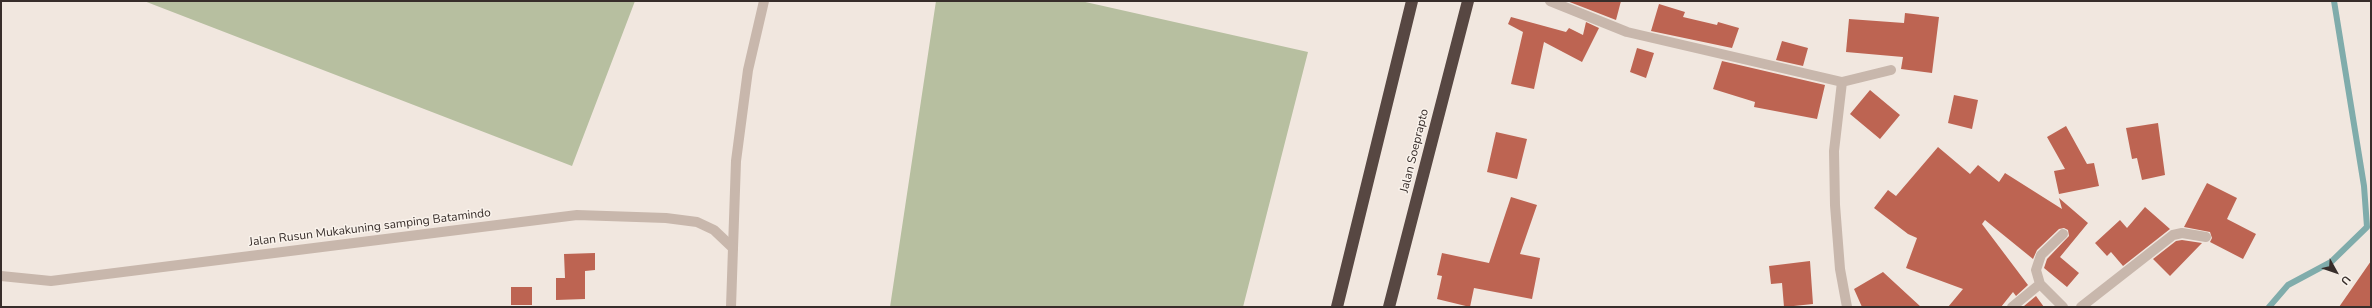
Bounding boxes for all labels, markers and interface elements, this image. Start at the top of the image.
street label: Jalan Soeprapto [1398,108,1432,194]
street label: Jalan Rusun Mukakuning samping Batamindo [248,206,492,250]
north arrow [2316,252,2356,292]
text: U [2337,272,2354,288]

